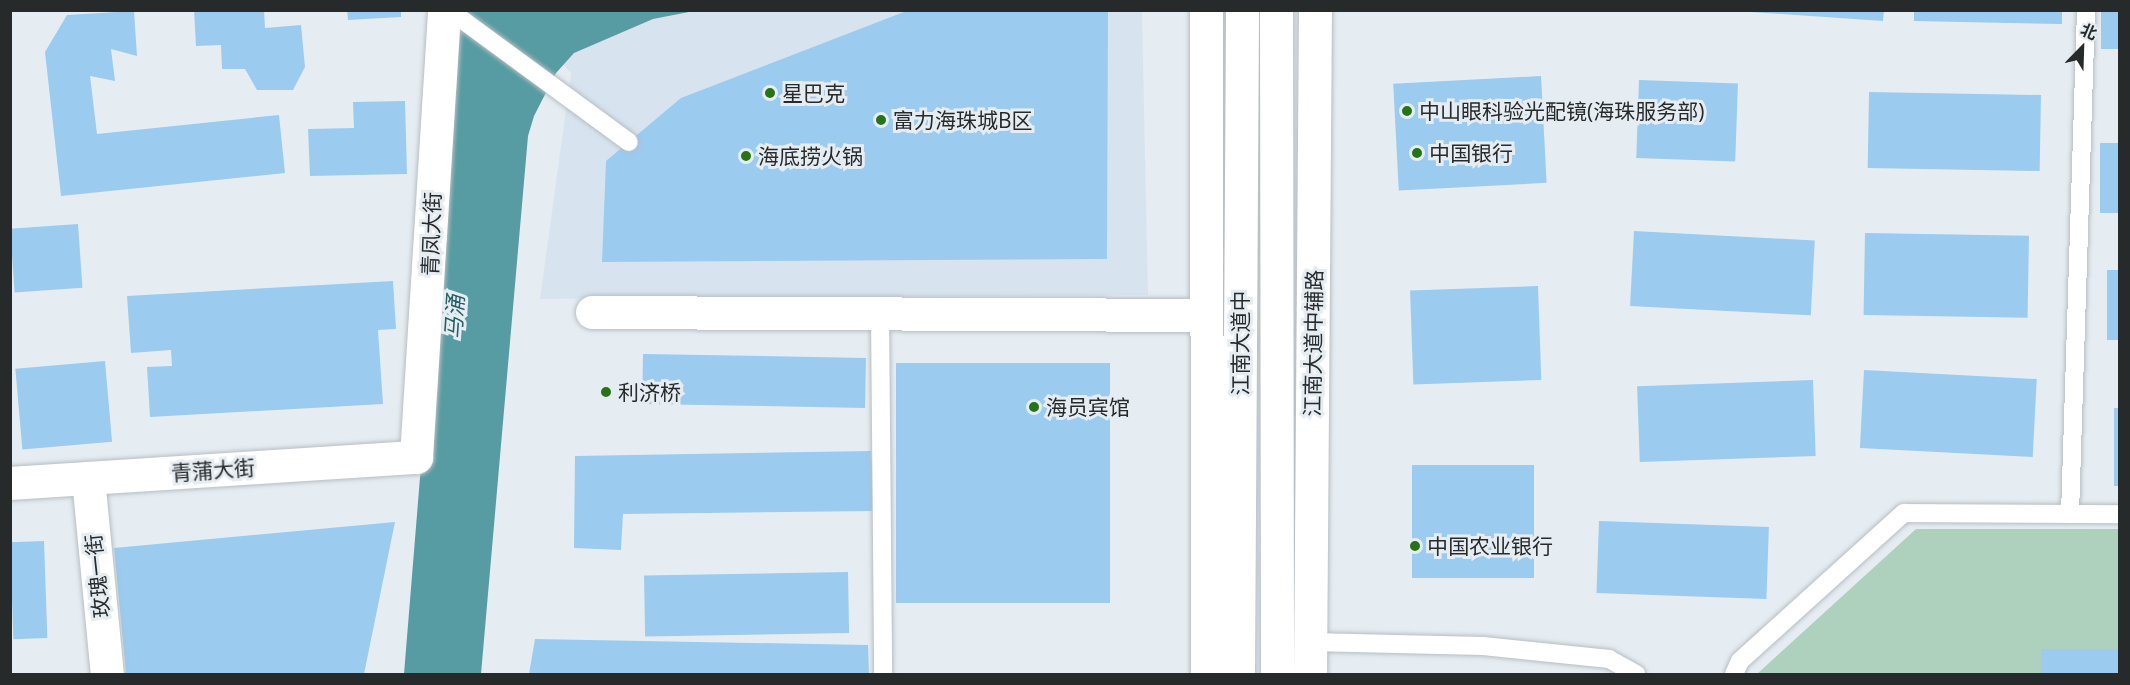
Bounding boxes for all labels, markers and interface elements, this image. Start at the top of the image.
north arrow [2052,18,2112,78]
text: 北 [2077,18,2101,45]
place label: 星巴克 [782,80,845,106]
marker: 星巴克 [763,86,777,100]
place label: 中山眼科验光配镜(海珠服务部) [1419,98,1704,124]
marker: 中山眼科验光配镜(海珠服务部) [1400,104,1414,118]
place label: 富力海珠城B区 [893,107,1033,133]
marker: 富力海珠城B区 [874,113,888,127]
place label: 中国银行 [1429,140,1513,166]
place label: 海底捞火锅 [758,143,863,169]
marker: 中国银行 [1410,146,1424,160]
marker: 海底捞火锅 [739,149,753,163]
street label: 青凤大街 [417,192,445,276]
street label: 江南大道中辅路 [1299,269,1327,417]
street label: 江南大道中 [1227,291,1253,395]
water label: 马涌 [439,294,469,340]
place label: 利济桥 [618,379,681,405]
marker: 利济桥 [599,385,613,399]
place label: 海员宾馆 [1046,394,1130,420]
marker: 海员宾馆 [1027,400,1041,414]
street label: 青蒲大街 [170,455,256,485]
street label: 玫瑰一街 [80,533,114,619]
place label: 中国农业银行 [1427,533,1553,559]
marker: 中国农业银行 [1408,539,1422,553]

